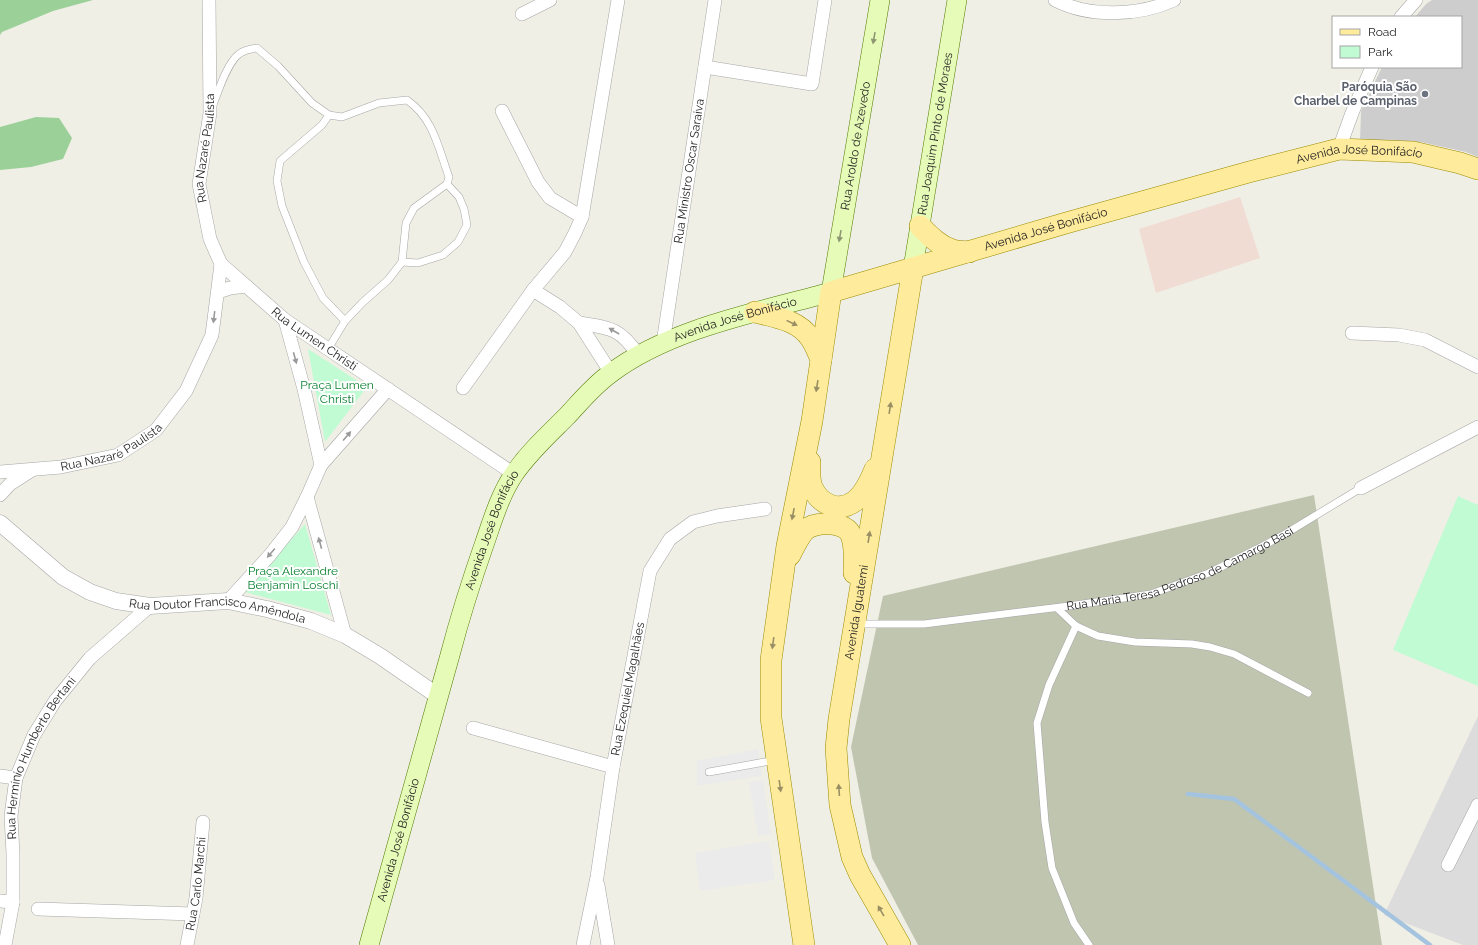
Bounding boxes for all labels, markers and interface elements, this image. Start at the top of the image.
legend [1332,16,1462,68]
text: Road [1368,25,1397,39]
one-way arrow [871,32,877,45]
text: Park [1368,45,1393,59]
street label: Rua Joaquim Pinto de Moraes [915,51,955,216]
street label: Rua Aroldo de Azevedo [838,80,873,211]
place label: Paróquia São Charbel de Campinas [1294,80,1417,108]
marker: Paróquia São Charbel de Campinas [1420,89,1430,99]
street label: Rua Nazaré Paulista [192,94,217,204]
street label: Rua Ministro Oscar Saraiva [671,98,707,244]
street label: Avenida José Bonifácio [1295,142,1424,167]
street label: Avenida José Bonifácio [982,205,1109,254]
one-way arrow [837,230,843,242]
street label: Avenida José Bonifácio [672,294,798,345]
street label: Rua Lumen Christi [269,304,360,374]
one-way arrow [211,311,218,323]
one-way arrow [786,320,798,326]
one-way arrow [608,328,620,335]
one-way arrow [292,352,298,364]
park label: Praça Lumen Christi [300,378,374,406]
one-way arrow [814,380,820,393]
one-way arrow [887,402,893,414]
street label: Rua Nazaré Paulista [59,421,165,474]
one-way arrow [342,430,351,441]
street label: Avenida José Bonifácio [462,467,522,592]
one-way arrow [790,508,796,520]
street label: Rua Maria Teresa Pedroso de Camargo Basi [1066,524,1296,613]
one-way arrow [866,530,872,543]
one-way arrow [317,537,323,549]
one-way arrow [266,548,275,558]
park label: Praça Alexandre Benjamin Loschi [248,564,338,592]
street label: Avenida Iguatemi [842,564,871,661]
street label: Rua Doutor Francisco Amêndola [128,594,307,626]
street label: Rua Ezequiel Magalhães [608,621,647,757]
one-way arrow [770,637,776,649]
street label: Rua Hermínio Humberto Bertani [4,674,79,840]
street label: Avenida José Bonifácio [374,777,422,903]
one-way arrow [777,780,783,792]
one-way arrow [835,784,842,796]
street label: Rua Carlo Marchi [183,836,209,932]
one-way arrow [877,905,884,917]

